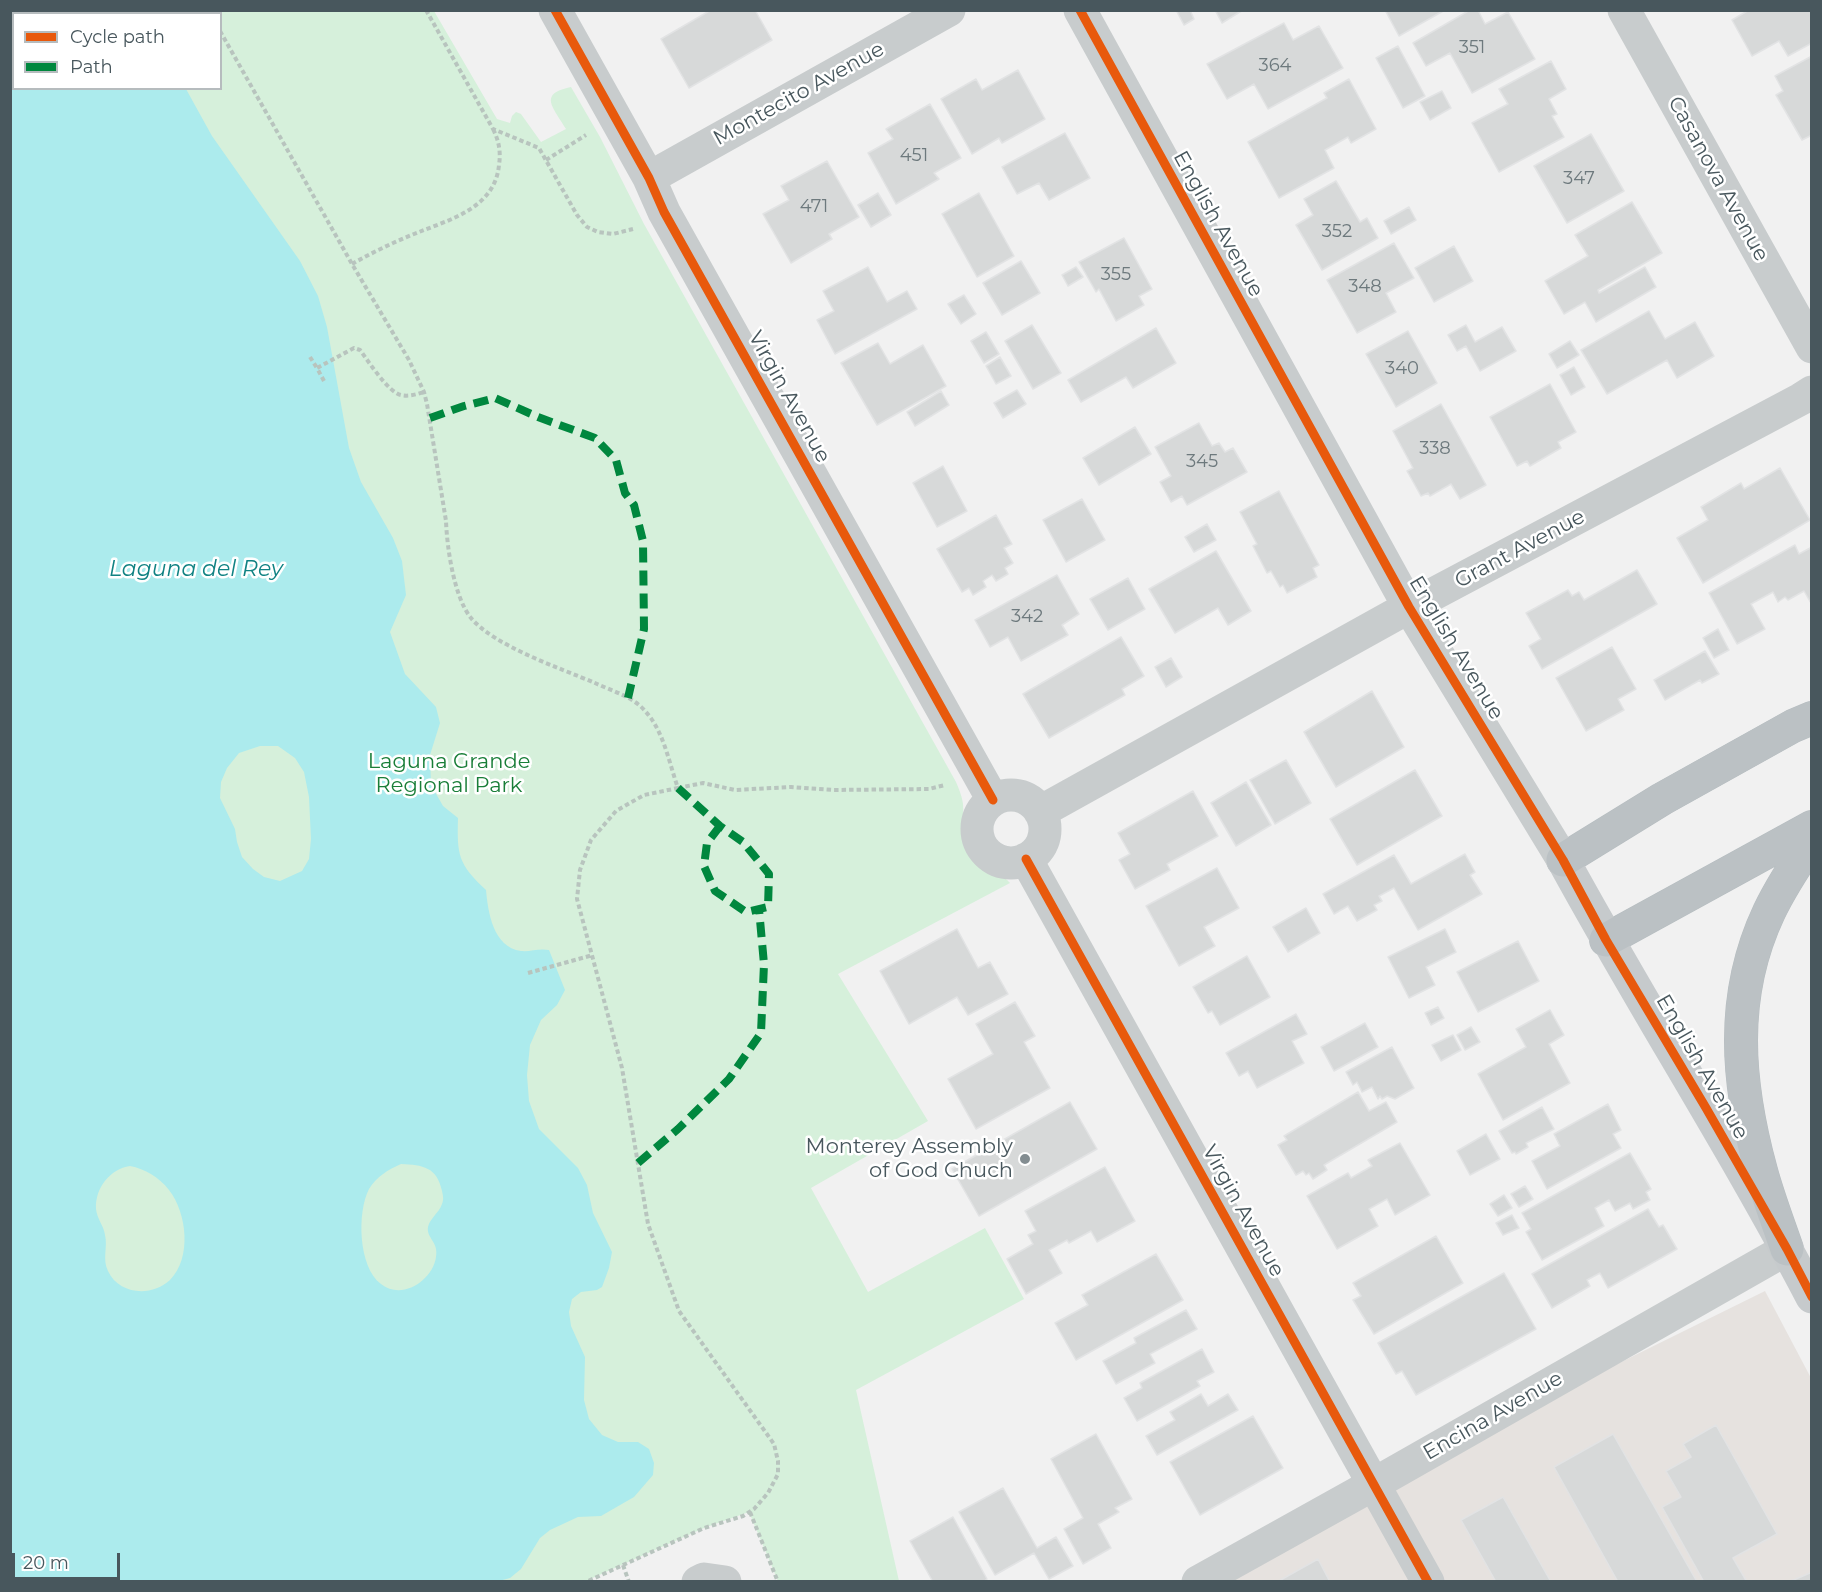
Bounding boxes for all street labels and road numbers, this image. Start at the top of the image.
street label: Montecito Avenue [709,37,889,151]
street label: Casanova Avenue [1662,92,1774,266]
street label: English Avenue [1167,147,1269,301]
street label: Virgin Avenue [742,327,836,467]
street label: Grant Avenue [1451,504,1589,594]
street label: English Avenue [1403,572,1509,724]
street label: English Avenue [1650,990,1754,1144]
street label: Virgin Avenue [1196,1141,1290,1281]
street label: Encina Avenue [1419,1366,1567,1466]

